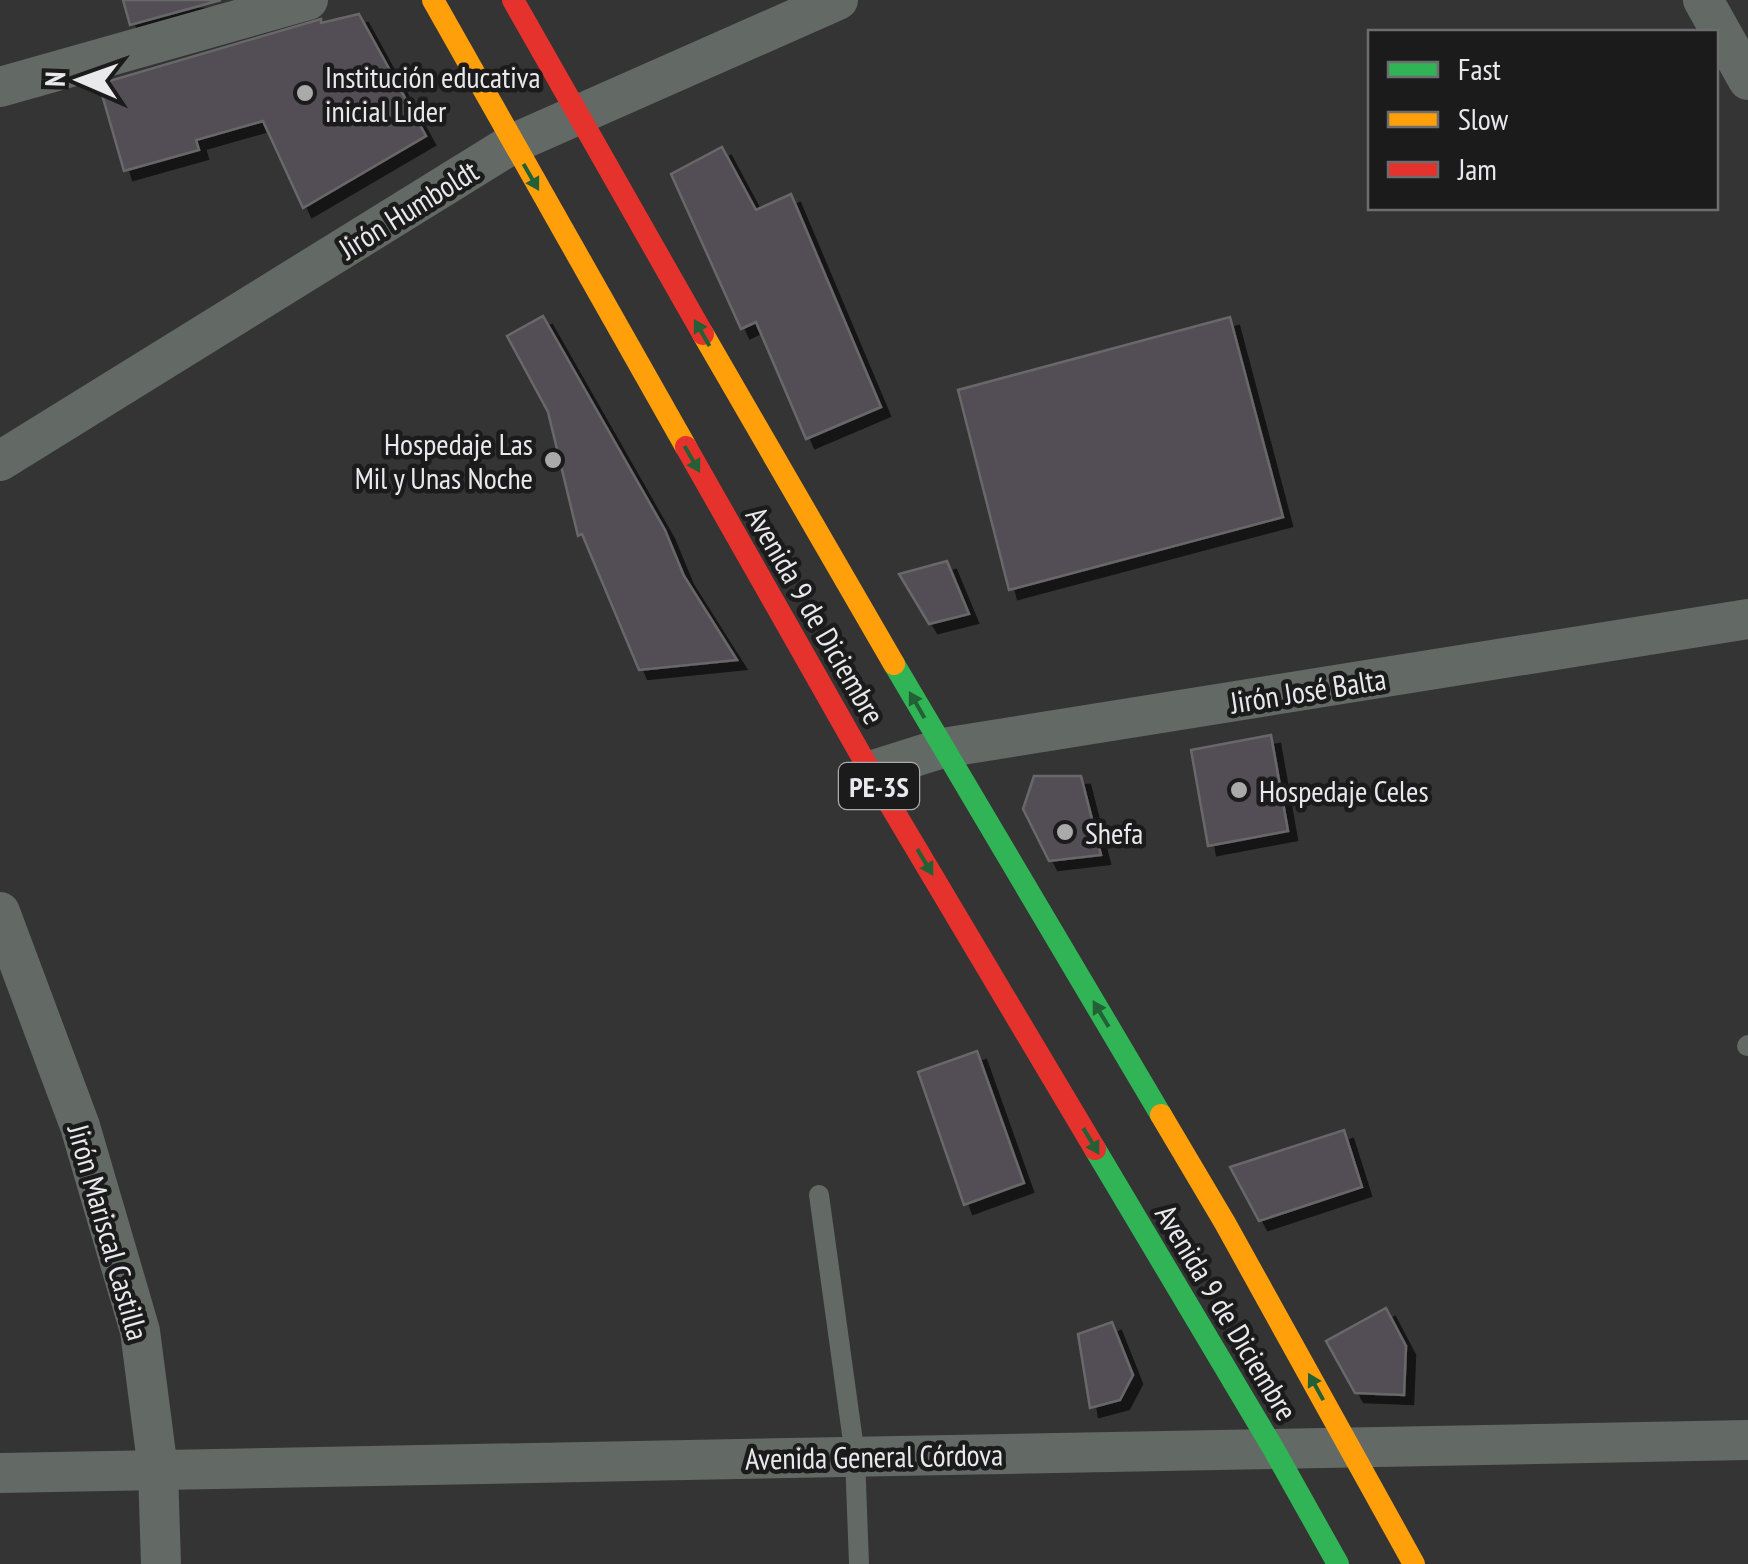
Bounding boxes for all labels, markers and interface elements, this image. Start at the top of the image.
north arrow [30,30,130,130]
legend [1368,30,1718,210]
text: Fast [1458,49,1502,88]
place label: Institución educativa inicial Lider [325,57,541,130]
text: N [36,71,73,87]
marker: Institución educativa inicial Lider [294,82,316,104]
text: Slow [1458,99,1509,138]
text: Jam [1457,149,1497,188]
street label: Jirón Humboldt [330,150,486,268]
one-way arrow [522,163,539,191]
one-way arrow [693,319,711,347]
place label: Hospedaje Las Mil y Unas Noche [355,424,533,497]
one-way arrow [683,445,701,473]
marker: Hospedaje Las Mil y Unas Noche [542,449,564,471]
street label: Avenida 9 de Diciembre [738,499,894,731]
street label: Jirón José Balta [1226,658,1389,722]
one-way arrow [909,691,927,719]
road number: PE-3S [839,763,919,809]
place label: Hospedaje Celes [1259,771,1429,810]
marker: Hospedaje Celes [1228,779,1250,801]
place label: Shefa [1085,813,1143,852]
marker: Shefa [1054,821,1076,843]
one-way arrow [916,848,933,876]
one-way arrow [1093,1000,1110,1028]
street label: Jirón Mariscal Castilla [59,1119,158,1344]
one-way arrow [1082,1127,1099,1155]
street label: Avenida 9 de Diciembre [1147,1197,1307,1427]
one-way arrow [1307,1373,1325,1401]
street label: Avenida General Córdova [745,1434,1003,1478]

